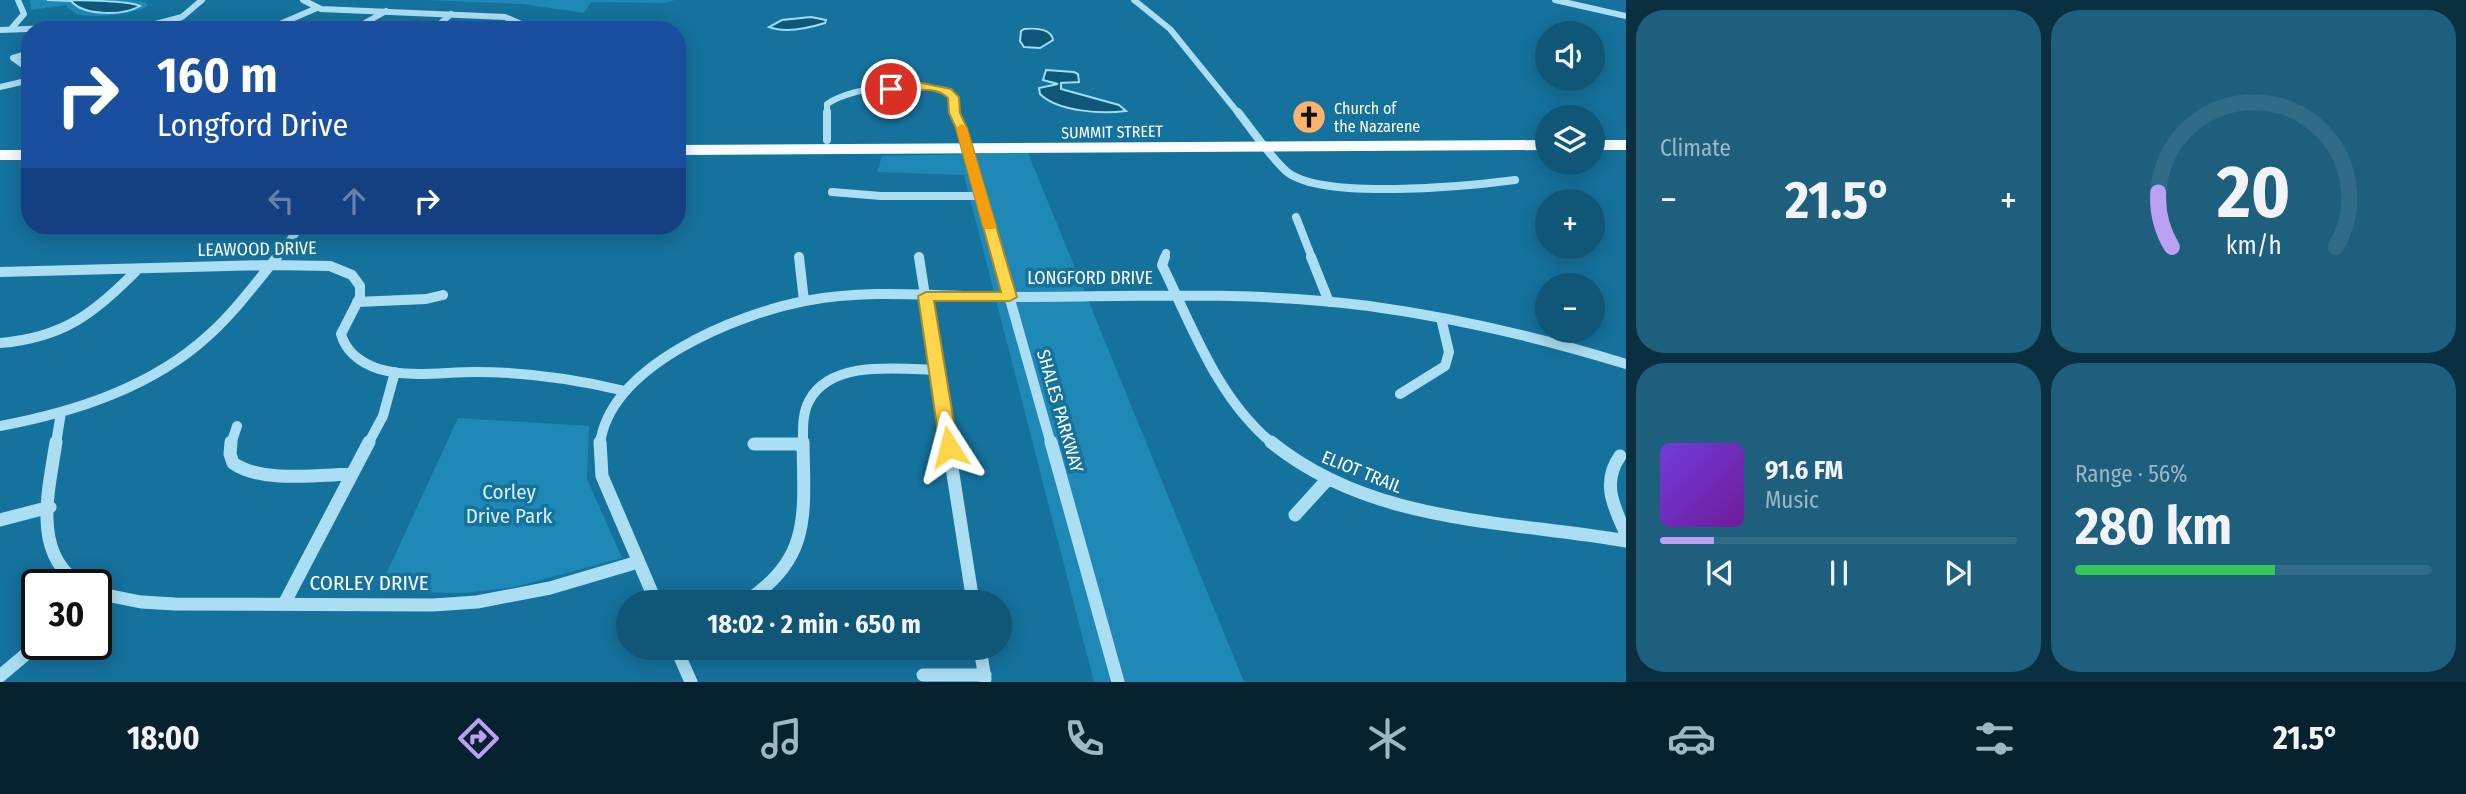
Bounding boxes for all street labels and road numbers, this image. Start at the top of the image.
street label: SUMMIT STREET [1061,122,1164,142]
street label: LEAWOOD DRIVE [197,237,317,261]
street label: LONGFORD DRIVE [1027,267,1153,289]
street label: SHALES PARKWAY [1032,347,1088,475]
street label: ELIOT TRAIL [1319,446,1405,498]
street label: CORLEY DRIVE [309,570,429,596]

